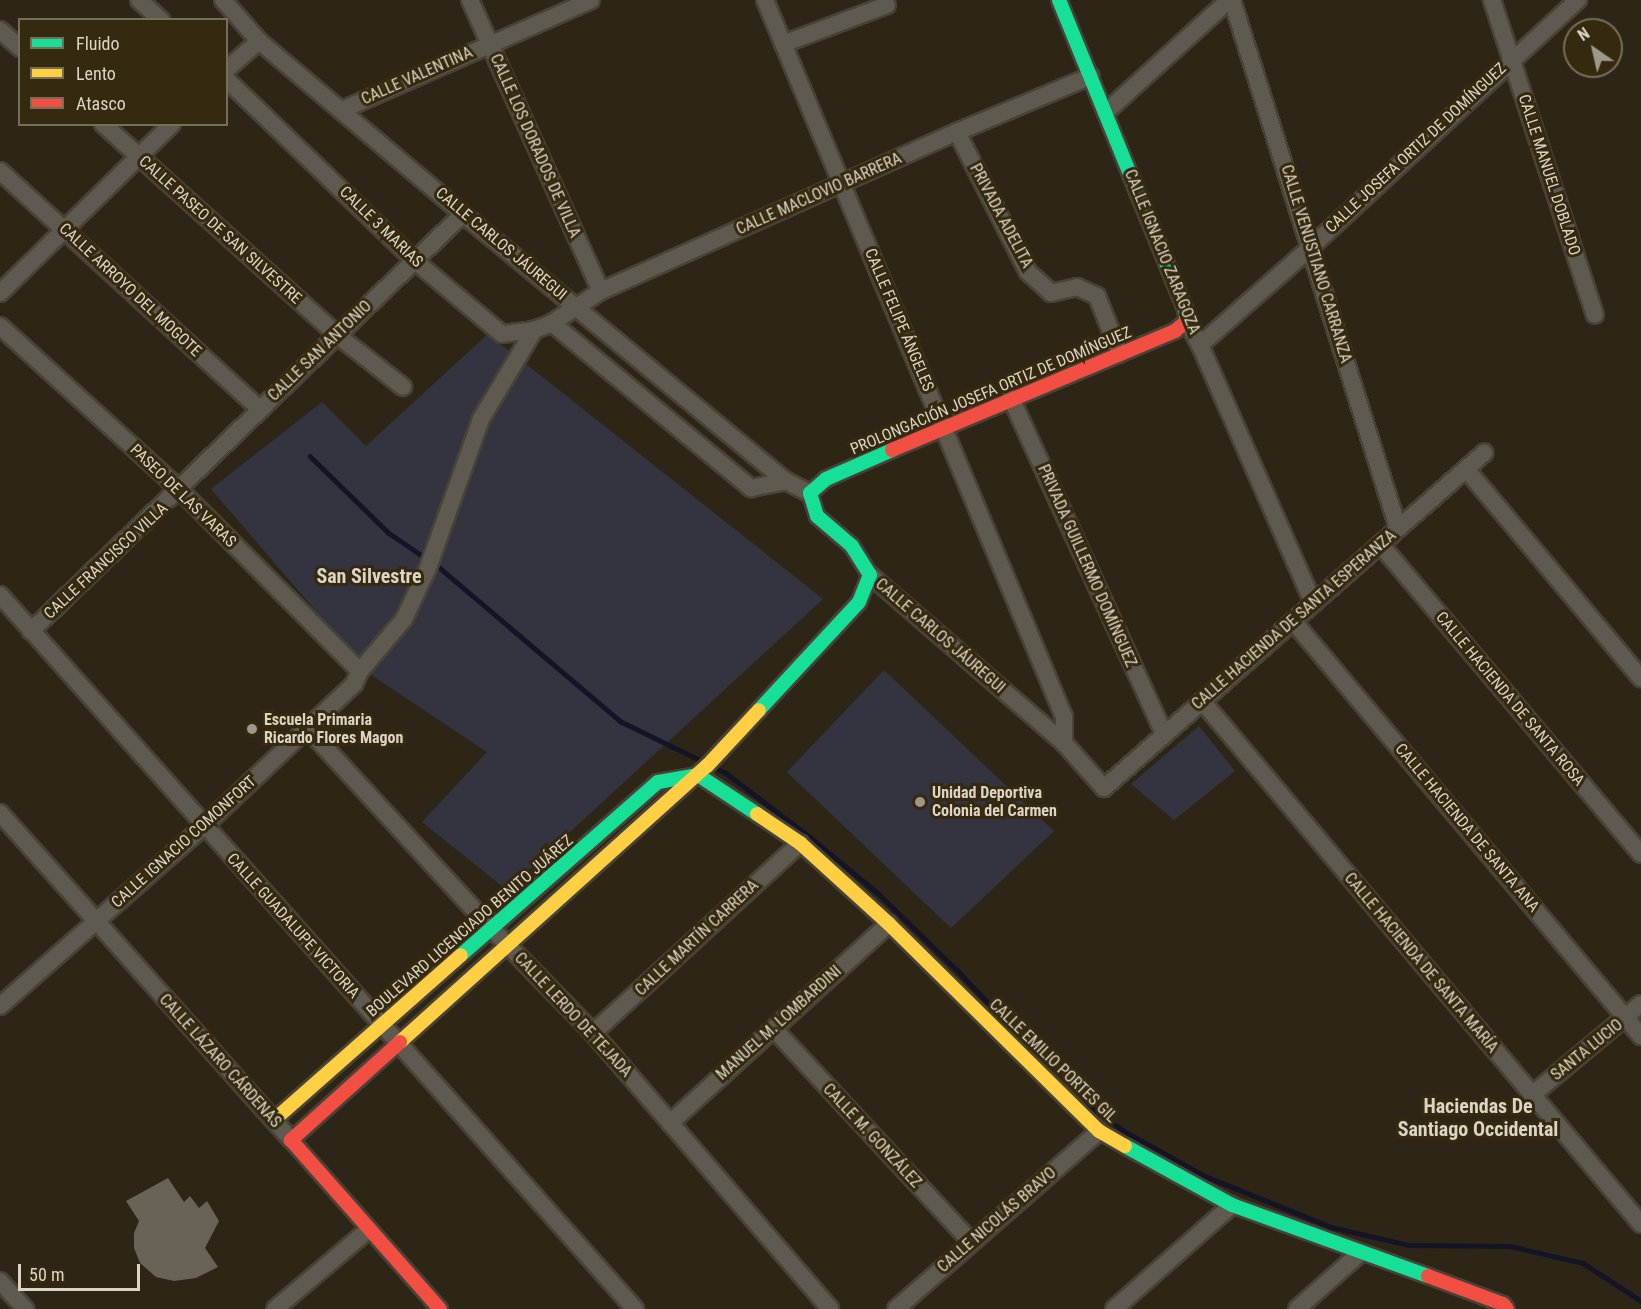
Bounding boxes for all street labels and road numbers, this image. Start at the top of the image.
street label: CALLE VALENTINA [358,43,476,109]
street label: CALLE LOS DORADOS DE VILLA [486,51,584,241]
street label: CALLE JOSEFA ORTIZ DE DOMÍNGUEZ [1322,59,1510,237]
street label: CALLE MANUEL DOBLADO [1514,92,1584,258]
street label: CALLE MACLOVIO BARRERA [733,149,905,239]
street label: CALLE PASEO DE SAN SILVESTRE [135,152,305,308]
street label: PRIVADA ADELITA [965,161,1037,271]
street label: CALLE VENUSTIANO CARRANZA [1277,163,1355,365]
street label: CALLE IGNACIO ZARAGOZA [1120,167,1204,337]
street label: CALLE 3 MARIAS [335,182,427,272]
street label: CALLE CARLOS JÁUREGUI [432,184,570,304]
street label: CALLE ARROYO DEL MOGOTE [55,219,205,361]
street label: CALLE FELIPE ÁNGELES [860,246,938,394]
street label: CALLE SAN ANTONIO [264,297,376,405]
street label: PROLONGACIÓN JOSEFA ORTIZ DE DOMÍNGUEZ [848,323,1134,459]
street label: PASEO DE LAS VARAS [126,441,240,551]
street label: PRIVADA GUILLERMO DOMÍNGUEZ [1034,462,1140,670]
street label: CALLE FRANCISCO VILLA [40,499,172,623]
street label: CALLE HACIENDA DE SANTA ESPERANZA [1188,526,1400,714]
street label: CALLE CARLOS JÁUREGUI [871,575,1009,697]
street label: CALLE HACIENDA DE SANTA ROSA [1432,608,1588,790]
street label: CALLE HACIENDA DE SANTA ANA [1391,740,1543,916]
street label: CALLE IGNACIO COMONFORT [108,772,260,912]
street label: BOULEVARD LICENCIADO BENITO JUÁREZ [363,831,577,1021]
street label: CALLE GUADALUPE VICTORIA [223,849,363,1003]
street label: CALLE HACIENDA DE SANTA MARÍA [1340,869,1502,1057]
street label: CALLE MARTÍN CARRERA [631,876,763,1000]
street label: CALLE LERDO DE TEJADA [510,949,636,1081]
street label: MANUEL M. LOMBARDINI [712,962,846,1084]
street label: CALLE LÁZARO CÁRDENAS [155,990,285,1132]
street label: CALLE EMILIO PORTES GIL [985,995,1121,1127]
street label: SANTA LUCIO [1547,1015,1627,1085]
street label: CALLE M. GONZÁLEZ [819,1080,925,1192]
street label: CALLE NICOLÁS BRAVO [934,1163,1060,1277]

